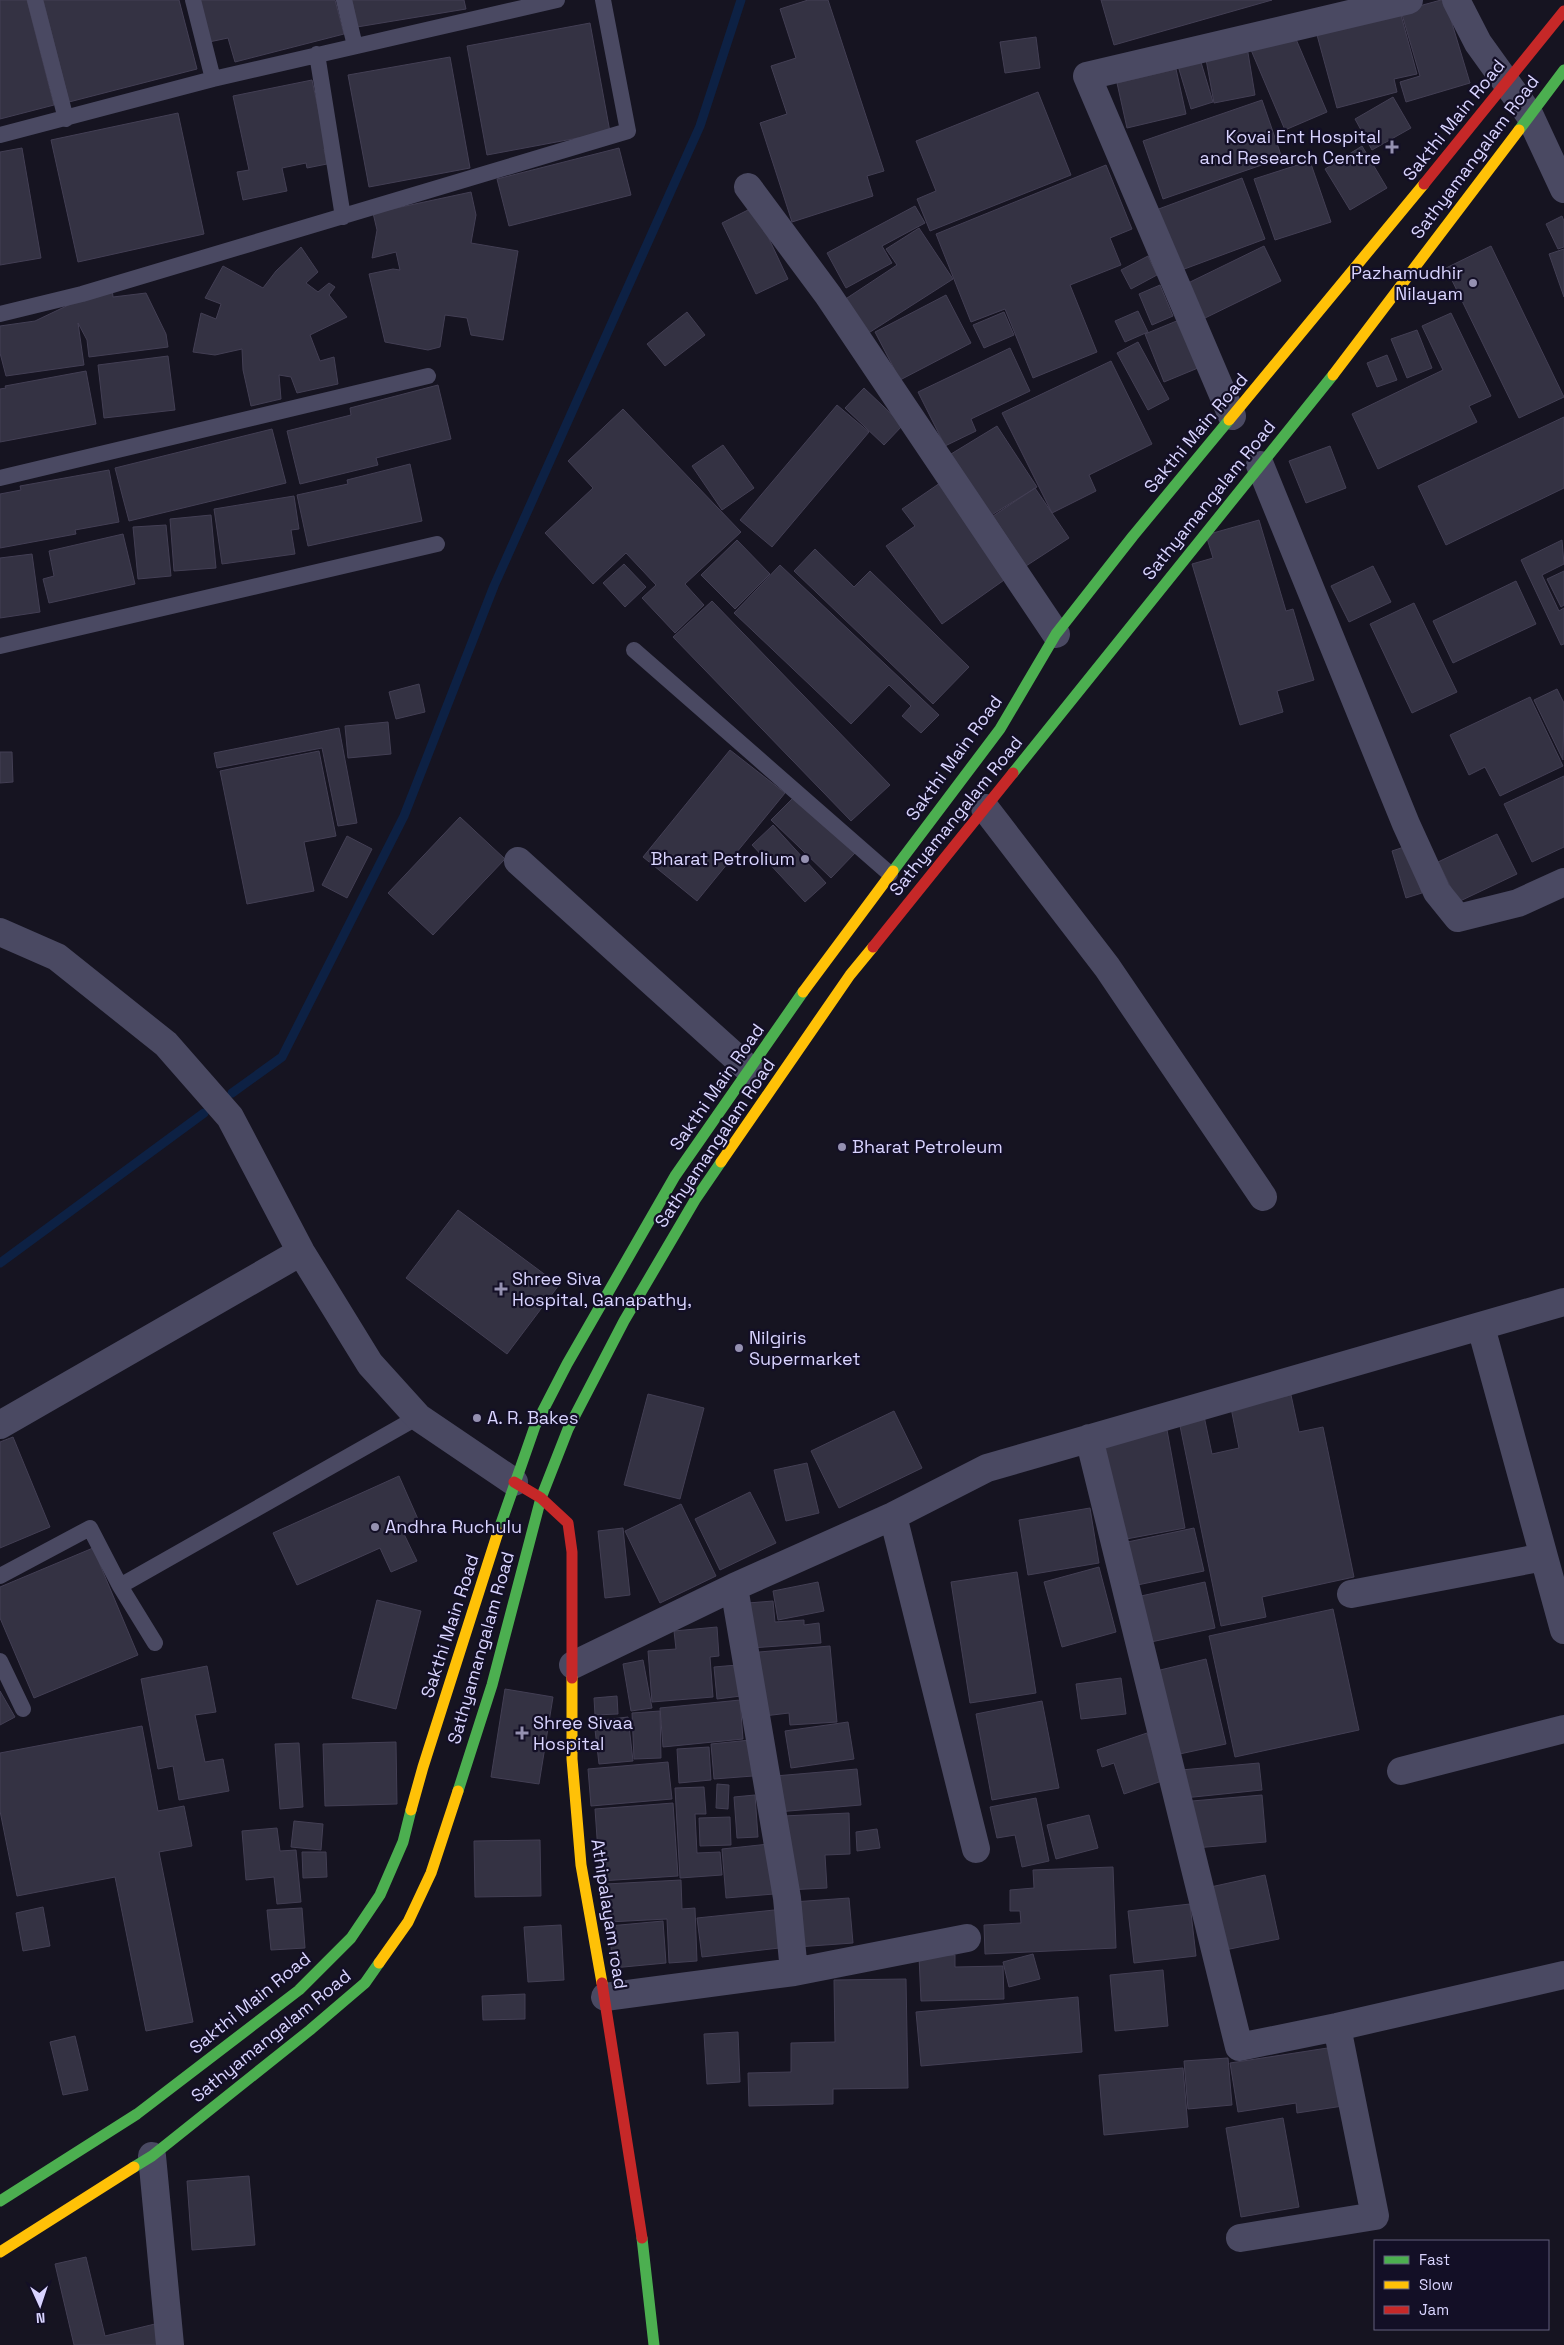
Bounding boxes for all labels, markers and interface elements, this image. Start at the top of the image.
street label: Sakthi Main Road [1398,54,1510,185]
street label: Sathyamangalam Road [1405,70,1544,243]
place label: Kovai Ent Hospital and Research Centre [1200,125,1381,169]
marker: Kovai Ent Hospital and Research Centre [1385,140,1399,154]
place label: Pazhamudhir Nilayam [1351,261,1463,305]
marker: Pazhamudhir Nilayam [1467,277,1479,289]
street label: Sakthi Main Road [1139,368,1253,497]
street label: Sathyamangalam Road [1137,415,1280,584]
street label: Sakthi Main Road [900,690,1007,825]
street label: Sathyamangalam Road [884,731,1027,900]
place label: Bharat Petrolium [651,847,795,870]
marker: Bharat Petrolium [799,853,811,865]
street label: Sakthi Main Road [664,1019,769,1155]
street label: Sathyamangalam Road [649,1054,780,1232]
place label: Bharat Petroleum [852,1135,1003,1158]
marker: Bharat Petroleum [836,1141,848,1153]
place label: Shree Siva Hospital, Ganapathy, [512,1267,692,1311]
marker: Shree Siva Hospital, Ganapathy, [494,1282,508,1296]
place label: Nilgiris Supermarket [749,1326,861,1370]
marker: Nilgiris Supermarket [733,1342,745,1354]
place label: A. R. Bakes [487,1406,578,1429]
marker: A. R. Bakes [471,1412,483,1424]
place label: Andhra Ruchulu [385,1515,522,1538]
marker: Andhra Ruchulu [369,1521,381,1533]
street label: Sathyamangalam Road [442,1549,519,1747]
street label: Sakthi Main Road [415,1551,484,1701]
place label: Shree Sivaa Hospital [533,1711,633,1755]
marker: Shree Sivaa Hospital [515,1726,529,1740]
street label: Athipalayam road [586,1837,633,1991]
street label: Sakthi Main Road [184,1947,315,2059]
street label: Sathyamangalam Road [186,1964,355,2107]
legend [1374,2240,1549,2330]
text: Fast [1419,2250,1450,2269]
text: Slow [1419,2275,1453,2294]
north arrow [15,2280,65,2330]
text: Jam [1419,2300,1449,2319]
text: N [36,2309,46,2327]

